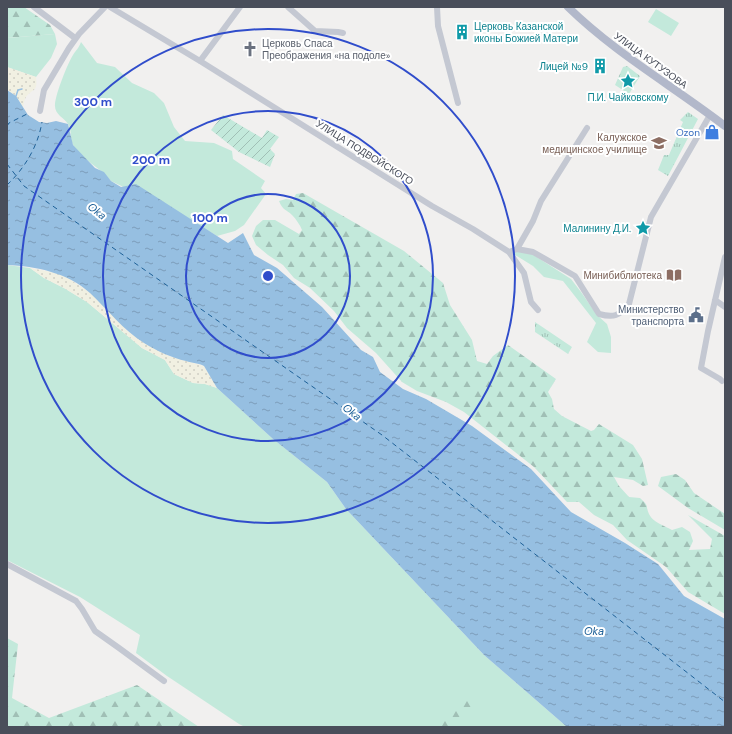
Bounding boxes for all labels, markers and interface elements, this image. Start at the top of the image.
place label: Церковь Казанской иконы Божией Матери [474,20,578,45]
building icon: Церковь Казанской иконы Божией Матери [453,23,471,41]
street label: УЛИЦА КУТУЗОВА [611,29,690,92]
place label: Церковь Спаса Преображения «на подоле» [262,37,391,62]
church icon: Церковь Спаса Преображения «на подоле» [241,40,259,58]
building icon: Лицей №9 [591,57,609,75]
place label: Лицей №9 [539,60,588,73]
place icon: П.И. Чайковскому [619,72,637,90]
place label: П.И. Чайковскому [587,91,669,104]
text: 300 m [74,94,112,110]
street label: УЛИЦА ПОДВОЙСКОГО [314,117,416,188]
shop icon: Ozon [703,123,721,141]
place label: Ozon [676,126,700,139]
place label: Калужское медицинское училище [542,131,647,156]
school or university icon: Калужское медицинское училище [650,134,668,152]
text: 200 m [132,152,170,168]
water label: Oka [85,199,109,223]
text: 100 m [192,210,228,226]
place icon: Малинину Д.И. [634,219,652,237]
place label: Малинину Д.И. [563,222,631,235]
library icon: Минибиблиотека [665,266,683,284]
centre of rings [261,269,275,283]
place label: Минибиблиотека [583,269,662,282]
place label: Министерство транспорта [618,303,684,328]
public building icon: Министерство транспорта [687,306,705,324]
water label: Oka [340,400,364,424]
water label: Oka [584,624,604,638]

